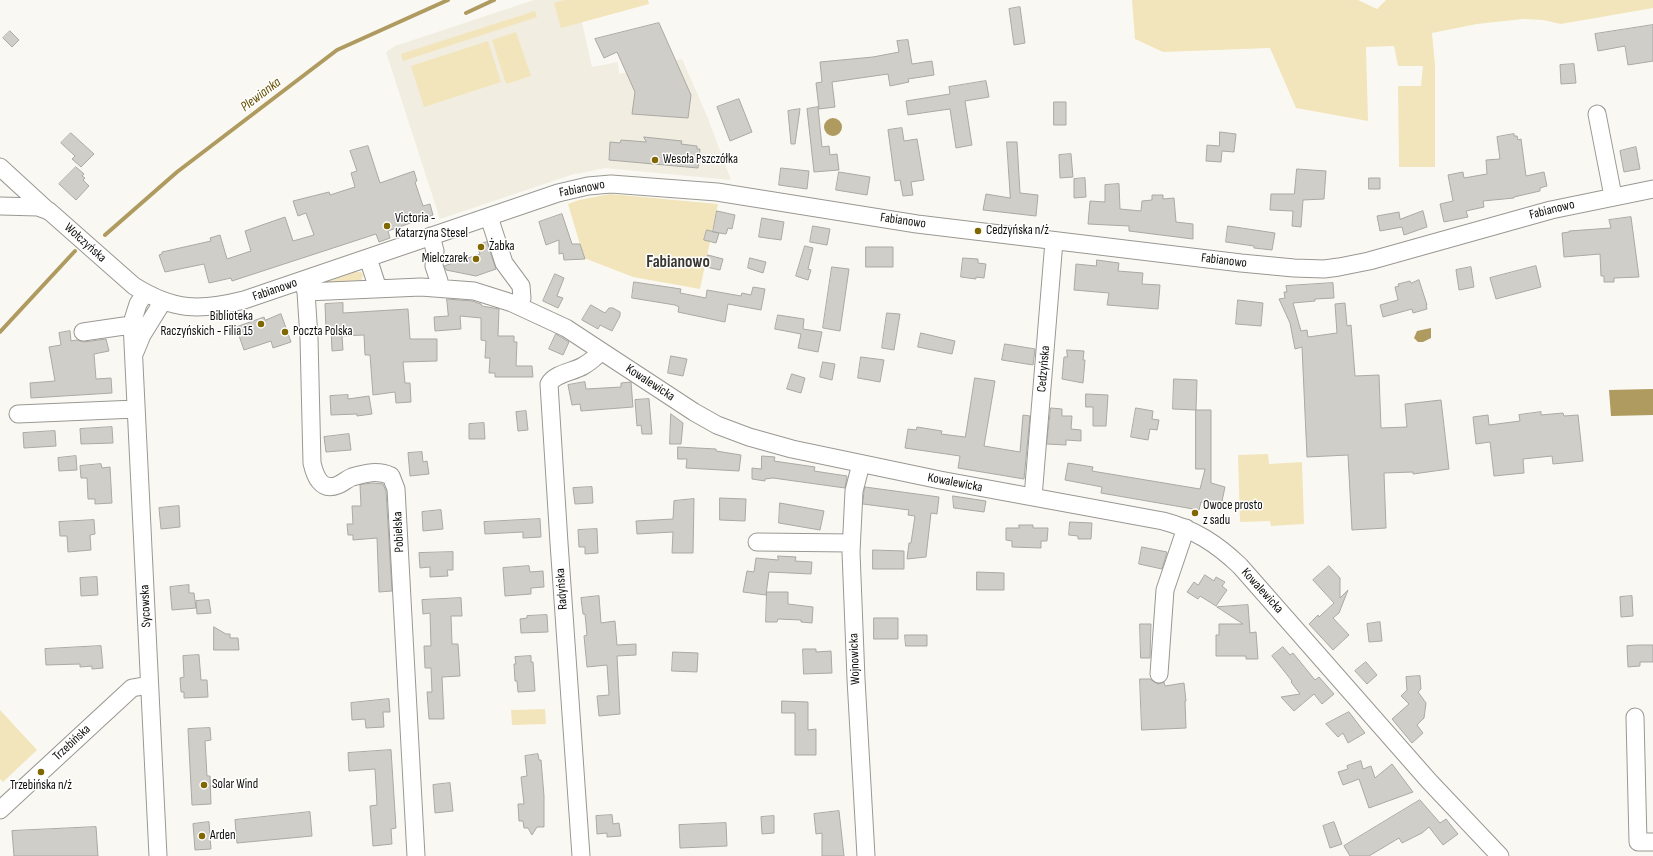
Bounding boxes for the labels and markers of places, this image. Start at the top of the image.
place label: Wesoła Pszczółka [663,152,738,168]
marker: Wesoła Pszczółka [650,155,660,165]
place label: Victoria - Katarzyna Stesel [395,211,468,242]
marker: Victoria - Katarzyna Stesel [382,221,392,231]
place label: Cedzyńska n/ż [986,223,1049,239]
marker: Cedzyńska n/ż [973,226,983,236]
place label: Żabka [489,239,515,255]
marker: Żabka [476,242,486,252]
place label: Mielczarek [422,251,468,267]
marker: Mielczarek [471,254,481,264]
place label: Biblioteka Raczyńskich - Filia 15 [161,309,253,340]
marker: Biblioteka Raczyńskich - Filia 15 [256,319,266,329]
place label: Poczta Polska [293,324,353,340]
marker: Poczta Polska [280,327,290,337]
place label: Owoce prosto z sadu [1203,498,1263,529]
marker: Owoce prosto z sadu [1190,508,1200,518]
marker: Trzebińska n/ż [36,767,46,777]
place label: Solar Wind [212,777,258,793]
place label: Trzebińska n/ż [10,778,72,794]
marker: Solar Wind [199,780,209,790]
place label: Arden [210,828,236,844]
marker: Arden [197,831,207,841]

